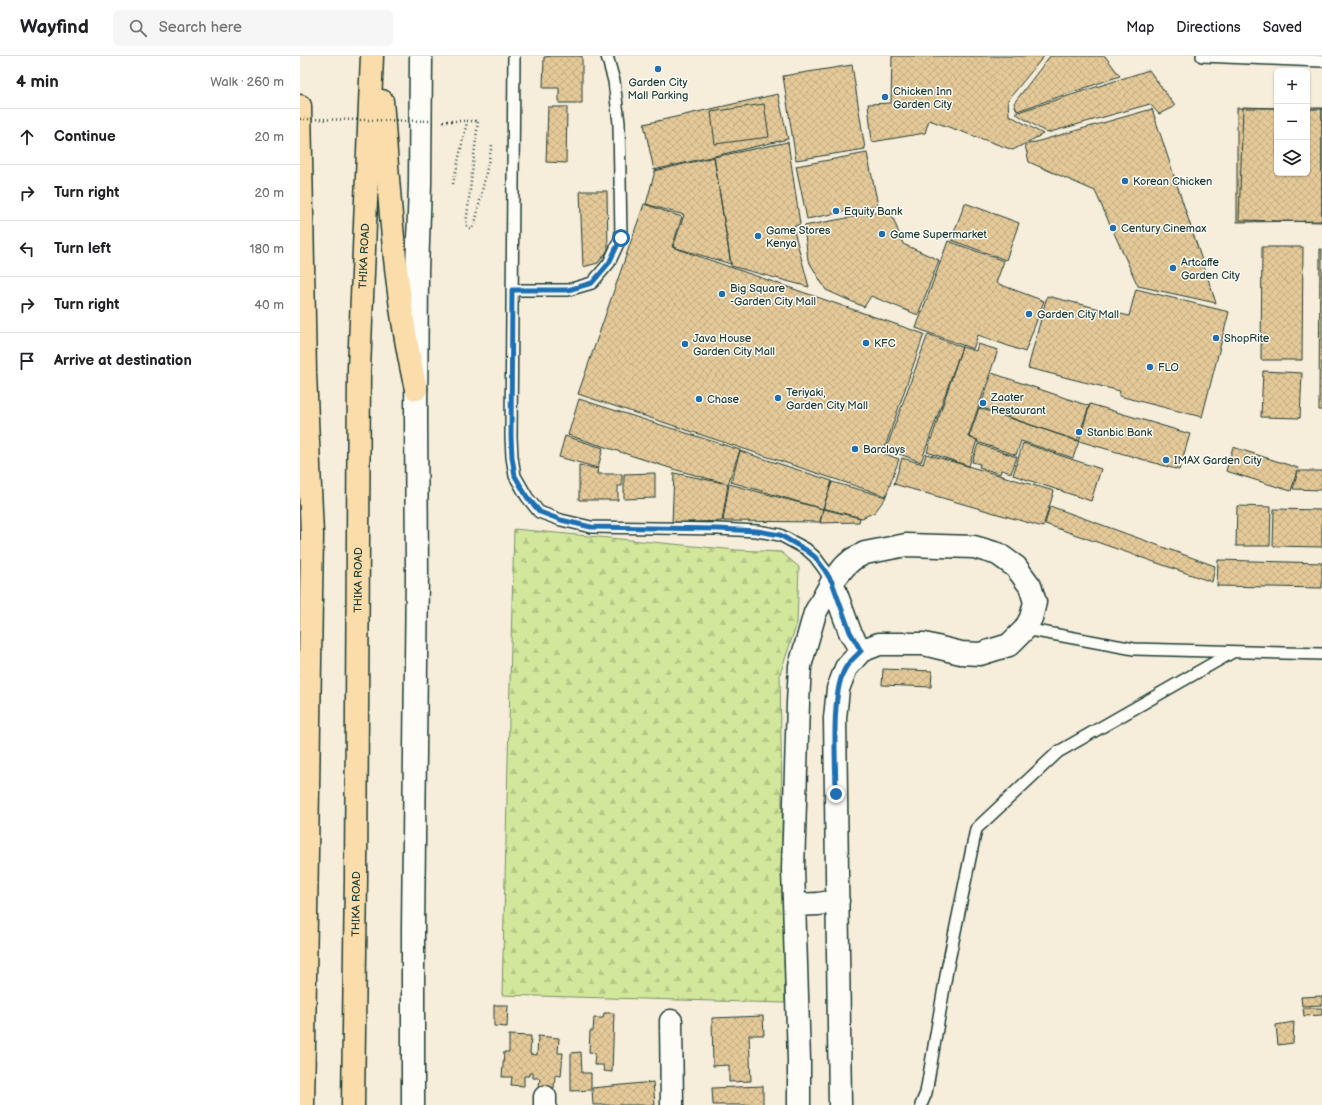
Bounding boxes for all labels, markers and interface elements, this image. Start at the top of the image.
search box [113,10,393,46]
text: Wayfind [20,16,89,39]
icon: search [127,17,149,39]
text: Search here [159,18,242,37]
text: Map [1126,19,1154,36]
text: Directions [1176,19,1241,36]
text: Saved [1263,19,1302,36]
marker: Garden City Mall Parking [653,64,663,74]
map controls [1274,68,1310,176]
button: + [1274,68,1310,104]
text: 4 min [16,72,59,92]
text: Walk · 260 m [210,74,284,90]
place label: Garden City Mall Parking [628,76,688,102]
place label: Chicken Inn Garden City [893,85,952,111]
marker: Chicken Inn Garden City [880,92,890,102]
button: − [1274,104,1310,140]
icon: ahead [16,126,38,148]
text: Continue [54,127,116,146]
text: 20 m [254,129,284,145]
button: layers [1274,140,1310,176]
place label: Korean Chicken [1133,175,1212,188]
marker: Korean Chicken [1120,176,1130,186]
icon: right [16,182,38,204]
text: Turn right [54,183,119,202]
text: 20 m [254,185,284,201]
place label: Equity Bank [844,205,903,218]
marker: Equity Bank [831,206,841,216]
place label: Century Cinemax [1121,222,1206,235]
street label: THIKA ROAD [356,223,372,289]
marker: Century Cinemax [1108,223,1118,233]
place label: Game Stores Kenya [766,224,831,250]
place label: Game Supermarket [890,228,988,241]
route start [612,229,630,247]
marker: Game Supermarket [877,229,887,239]
marker: Game Stores Kenya [753,231,763,241]
icon: left [16,238,38,260]
text: Turn left [54,239,111,258]
text: 180 m [249,241,284,257]
place label: Artcaffe Garden City [1181,256,1240,282]
marker: Artcaffe Garden City [1168,263,1178,273]
place label: Big Square -Garden City Mall [730,282,816,308]
marker: Big Square -Garden City Mall [717,289,727,299]
icon: right [16,294,38,316]
text: Turn right [54,295,119,314]
text: 40 m [254,297,284,313]
place label: Garden City Mall [1037,308,1119,321]
marker: Garden City Mall [1024,309,1034,319]
place label: Java House Garden City Mall [693,332,775,358]
place label: ShopRite [1224,332,1270,345]
marker: ShopRite [1211,333,1221,343]
place label: KFC [874,337,896,350]
marker: KFC [861,338,871,348]
marker: Java House Garden City Mall [680,339,690,349]
icon: arrive [16,350,38,372]
text: Arrive at destination [54,351,192,370]
place label: FLO [1158,361,1179,374]
marker: FLO [1145,362,1155,372]
place label: Teriyaki, Garden City Mall [786,386,868,412]
place label: Zaater Restaurant [990,391,1046,417]
place label: Chase [707,393,740,406]
marker: Teriyaki, Garden City Mall [773,393,783,403]
marker: Chase [694,394,704,404]
marker: Zaater Restaurant [978,398,988,408]
place label: Stanbic Bank [1087,426,1153,439]
marker: Stanbic Bank [1074,427,1084,437]
place label: Barclays [863,443,906,456]
marker: Barclays [850,444,860,454]
place label: IMAX Garden City [1174,454,1262,467]
marker: IMAX Garden City [1161,455,1171,465]
street label: THIKA ROAD [352,547,365,613]
route end [827,785,845,803]
street label: THIKA ROAD [349,871,363,937]

